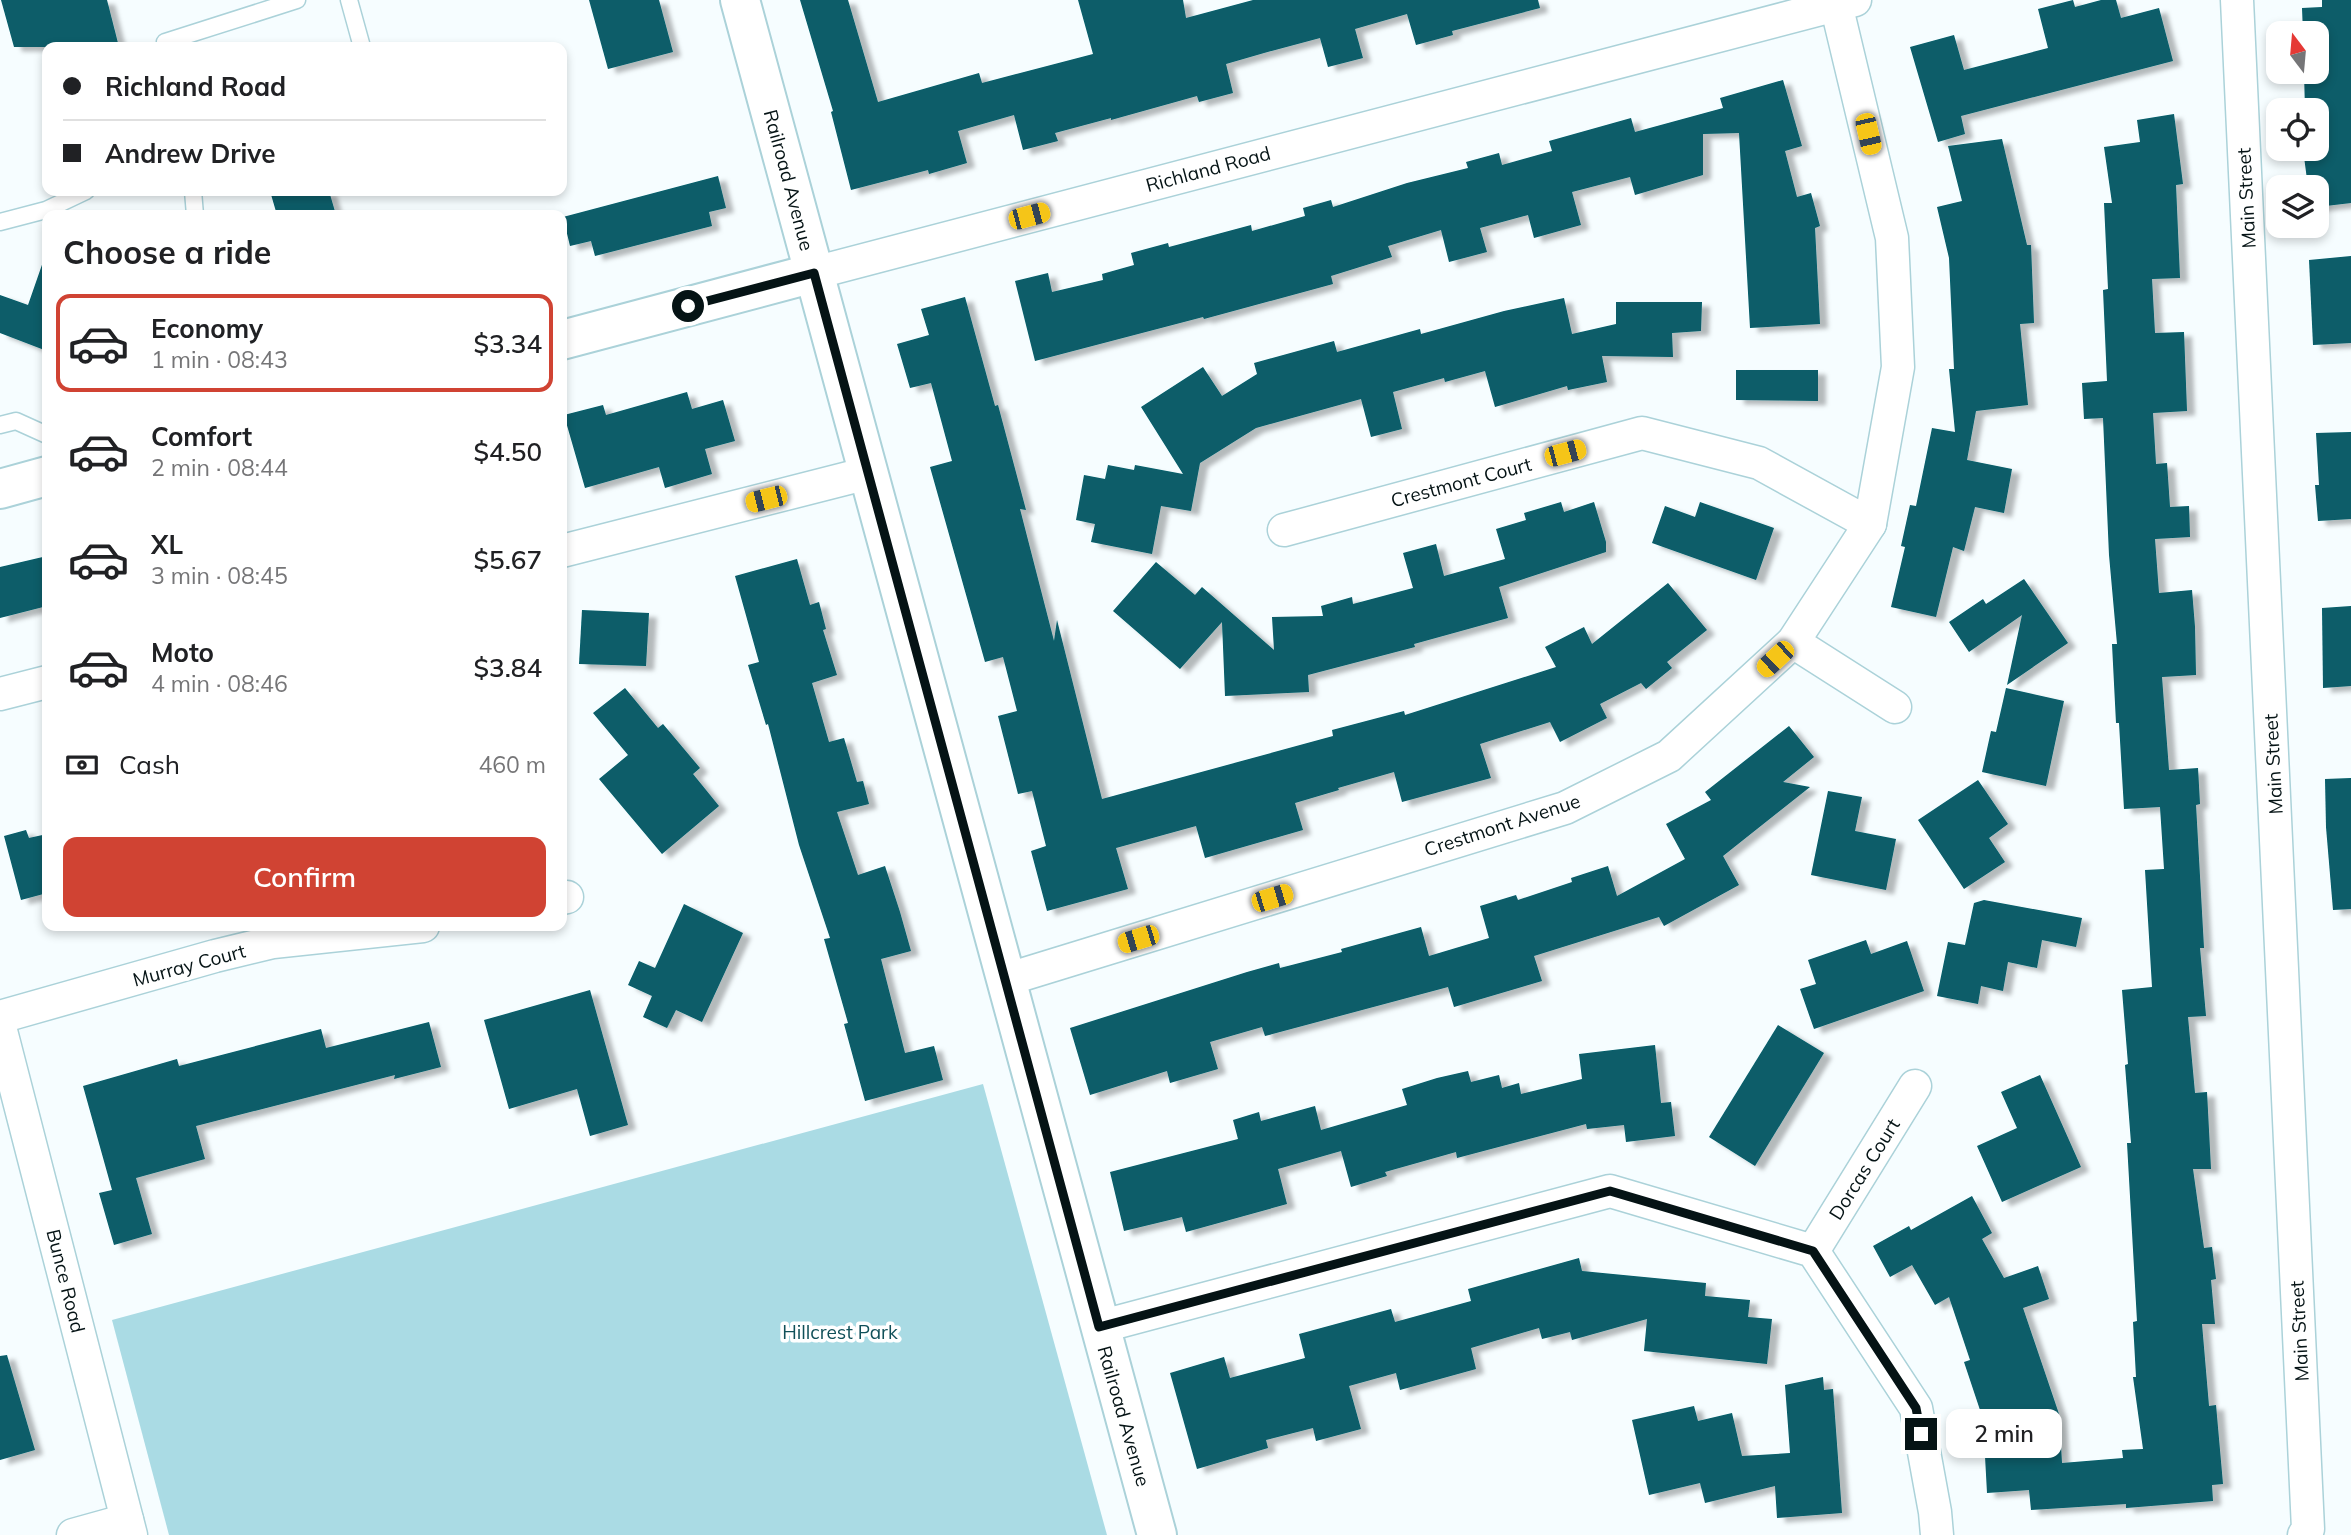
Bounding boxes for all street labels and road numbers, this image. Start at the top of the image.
street label: Railroad Avenue [759,107,819,253]
street label: Richland Road [1143,141,1273,197]
street label: Main Street [2231,147,2261,249]
street label: Crestmont Court [1388,452,1534,512]
street label: Main Street [2258,713,2288,815]
street label: Crestmont Avenue [1421,788,1583,862]
street label: Murray Court [130,938,248,992]
street label: Dorcas Court [1823,1114,1905,1224]
street label: Bunce Road [42,1227,90,1335]
street label: Main Street [2284,1280,2314,1382]
street label: Railroad Avenue [1092,1343,1156,1489]

